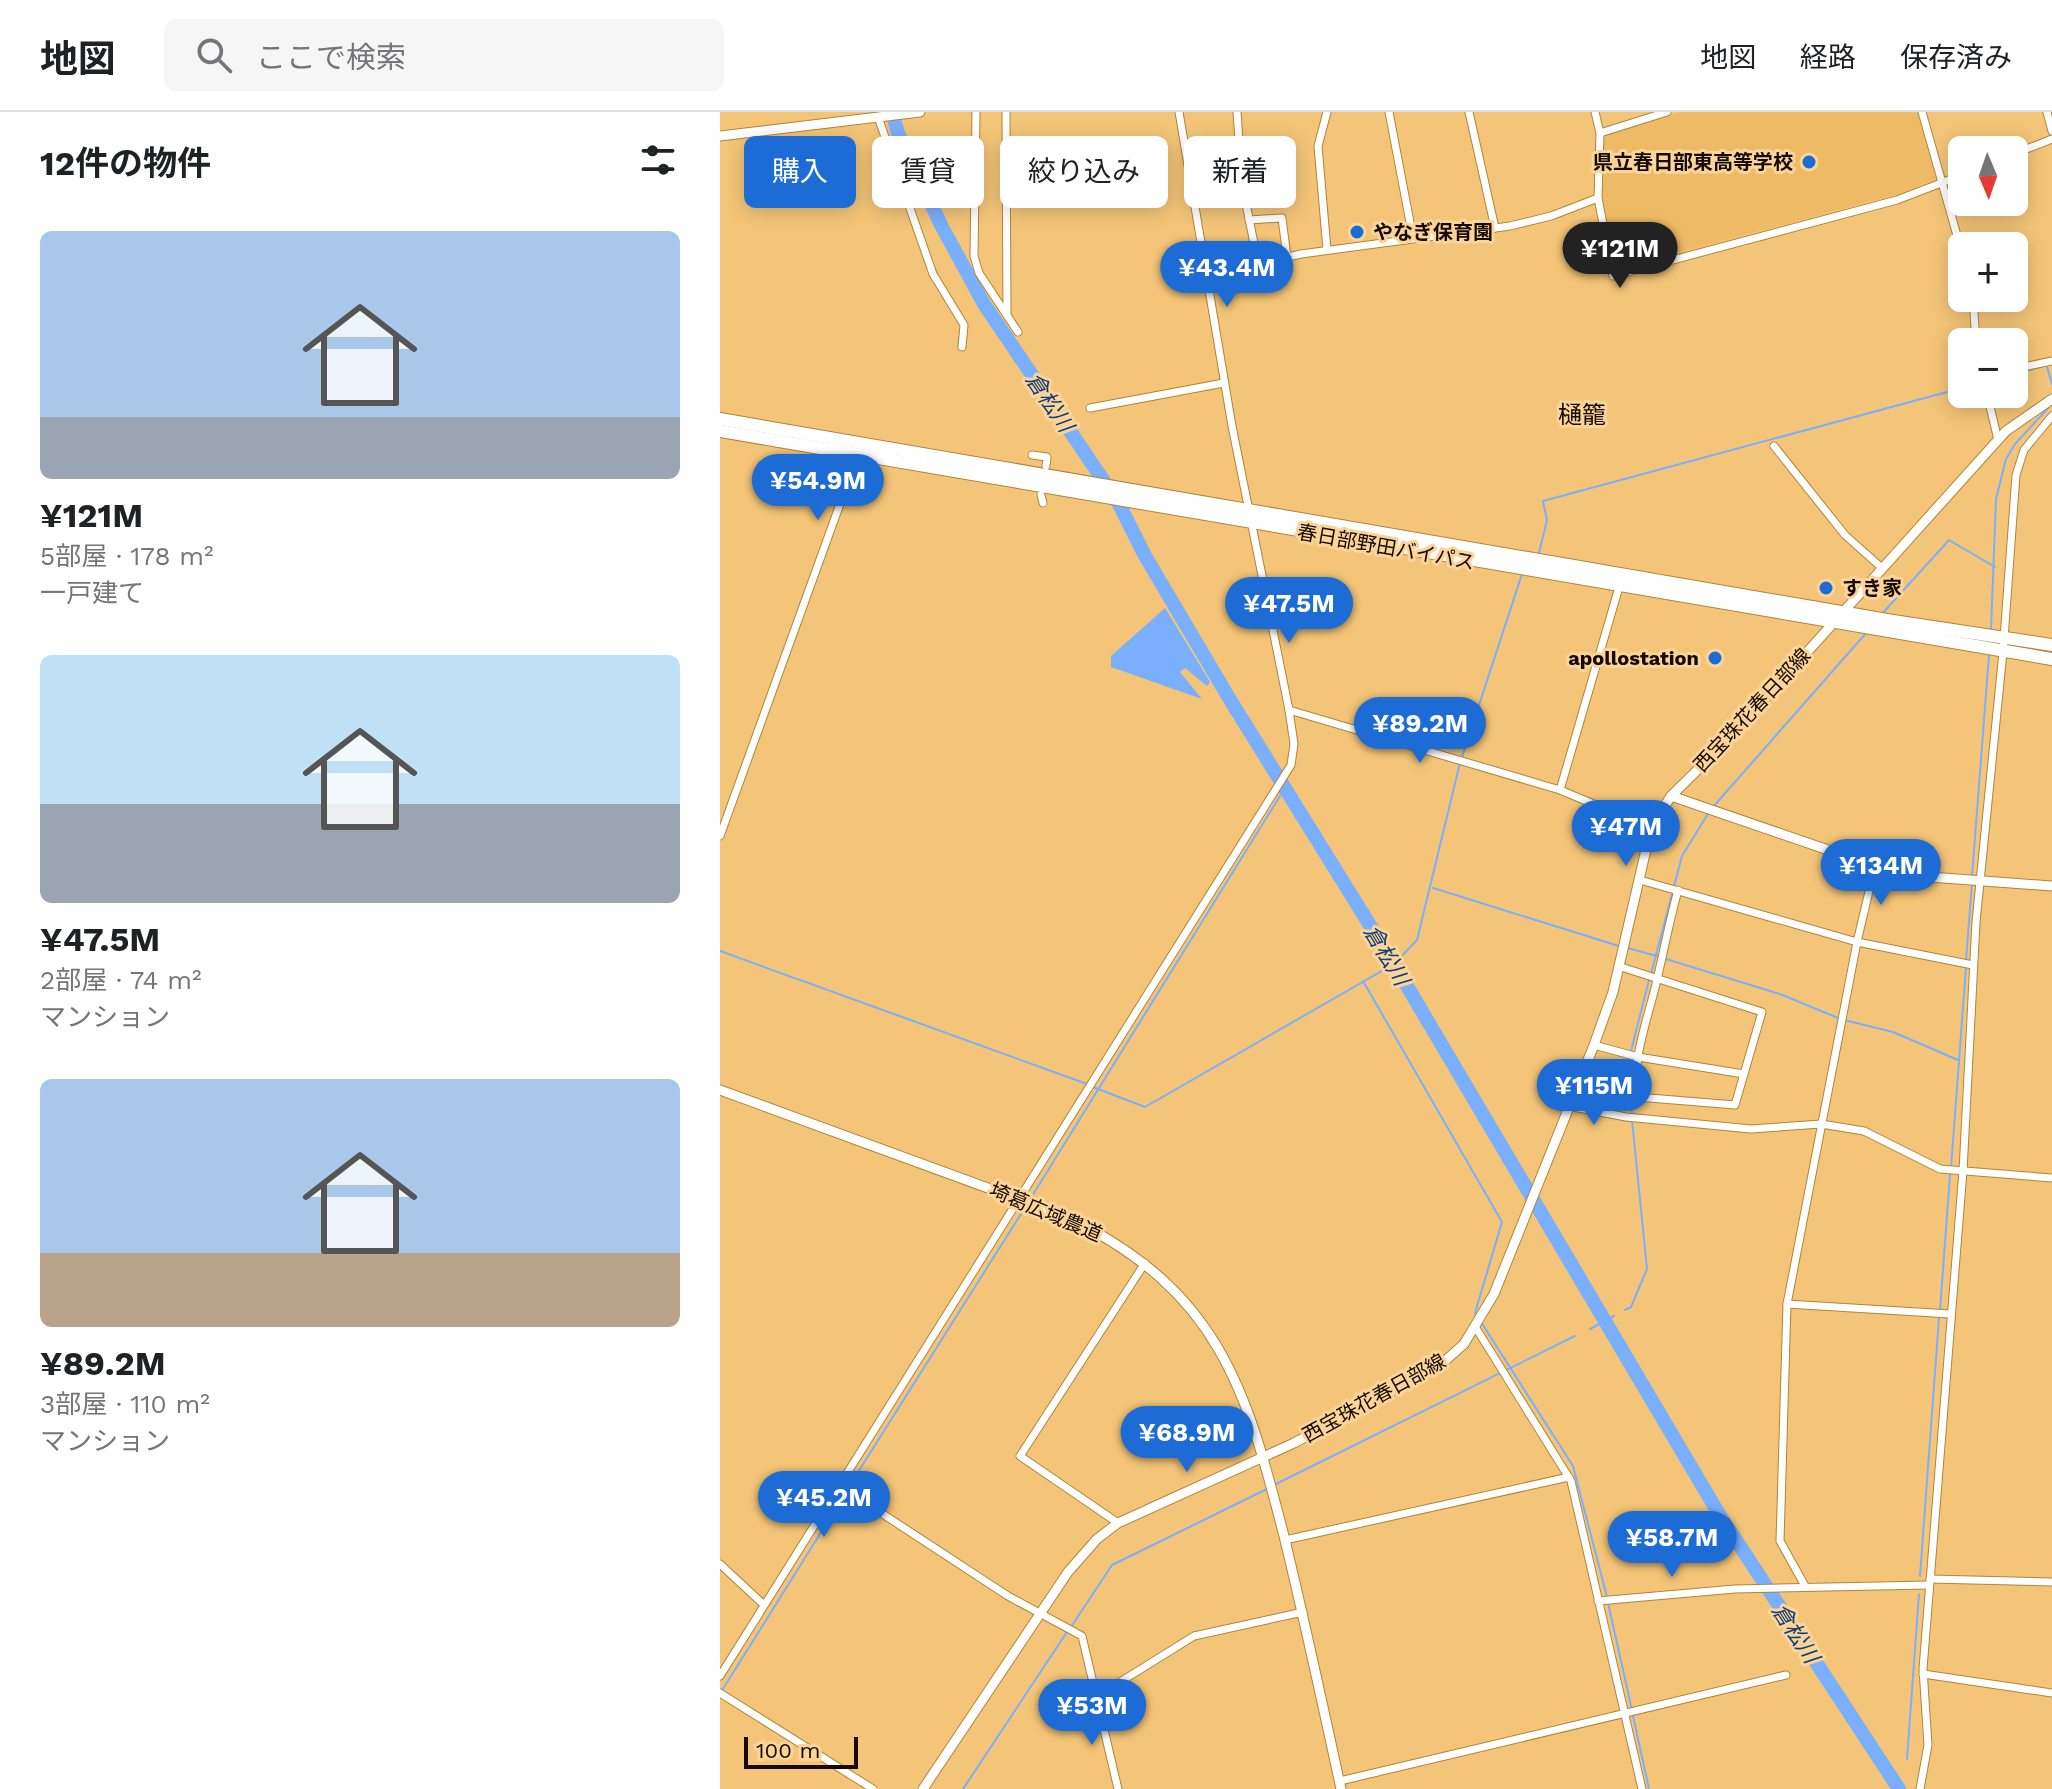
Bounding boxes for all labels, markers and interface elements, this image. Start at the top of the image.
search box [164,19,724,91]
icon: search [192,33,236,77]
text: 地図 [40,37,116,81]
text: ここで検索 [256,40,406,75]
text: 地図 [1700,41,1756,74]
text: 経路 [1800,41,1856,74]
text: 保存済み [1900,41,2012,74]
chip: 購入 [744,136,856,208]
chip: 賃貸 [872,136,984,208]
chip: 絞り込み [1000,136,1168,208]
chip: 新着 [1184,136,1296,208]
north arrow [1948,136,2028,216]
map controls [1948,136,2028,408]
icon: filters [636,138,680,182]
text: 12件の物件 [40,143,211,183]
place label: 県立春日部東高等学校 [1593,150,1793,174]
marker: 県立春日部東高等学校 [1800,153,1818,171]
place label: やなぎ保育園 [1373,220,1493,244]
pin: ¥121M [1564,222,1676,290]
marker: やなぎ保育園 [1348,223,1366,241]
button: + [1948,232,2028,312]
text: ¥121M [1581,233,1659,263]
pin: ¥43.4M [1162,241,1292,309]
text: ¥43.4M [1178,252,1276,282]
icon: home [288,283,432,427]
button: − [1948,328,2028,408]
water label: 倉松川 [1021,368,1080,438]
district label: 樋籠 [1558,401,1606,429]
pin: ¥54.9M [753,454,883,522]
text: ¥54.9M [770,465,866,495]
text: ¥121M [40,495,143,535]
street label: 春日部野田バイパス [1295,520,1477,574]
text: 5部屋 · 178 m² [40,541,214,571]
place label: すき家 [1842,576,1902,600]
pin: ¥47.5M [1224,577,1354,645]
text: 一戸建て [40,578,144,608]
marker: すき家 [1817,579,1835,597]
text: ¥47.5M [1243,588,1335,618]
street label: 西宝珠花春日部線 [1689,643,1815,777]
place label: apollostation [1568,646,1699,670]
marker: apollostation [1706,649,1724,667]
pin: ¥89.2M [1355,697,1485,765]
icon: home [288,707,432,851]
text: ¥89.2M [1372,708,1468,738]
pin: ¥47M [1579,800,1673,868]
text: ¥47M [1590,811,1662,841]
pin: ¥134M [1825,839,1937,907]
text: ¥134M [1839,850,1923,880]
text: ¥47.5M [40,919,160,959]
water label: 倉松川 [1359,921,1415,992]
text: 2部屋 · 74 m² [40,965,202,995]
text: マンション [40,1002,170,1032]
pin: ¥115M [1538,1059,1650,1127]
text: ¥115M [1555,1070,1633,1100]
icon: home [288,1131,432,1275]
street label: 埼葛広域農道 [986,1178,1106,1246]
text: ¥89.2M [40,1343,166,1383]
street label: 西宝珠花春日部線 [1298,1349,1450,1447]
text: 3部屋 · 110 m² [40,1389,210,1419]
pin: ¥68.9M [1122,1406,1252,1474]
text: ¥68.9M [1139,1417,1235,1447]
text: マンション [40,1426,170,1456]
pin: ¥45.2M [759,1471,889,1539]
text: ¥45.2M [776,1482,872,1512]
pin: ¥58.7M [1607,1511,1737,1579]
text: ¥58.7M [1626,1522,1718,1552]
water label: 倉松川 [1767,1599,1825,1669]
pin: ¥53M [1045,1679,1139,1747]
text: ¥53M [1056,1690,1128,1720]
scale bar [744,1733,858,1769]
text: 100 m [756,1738,820,1763]

